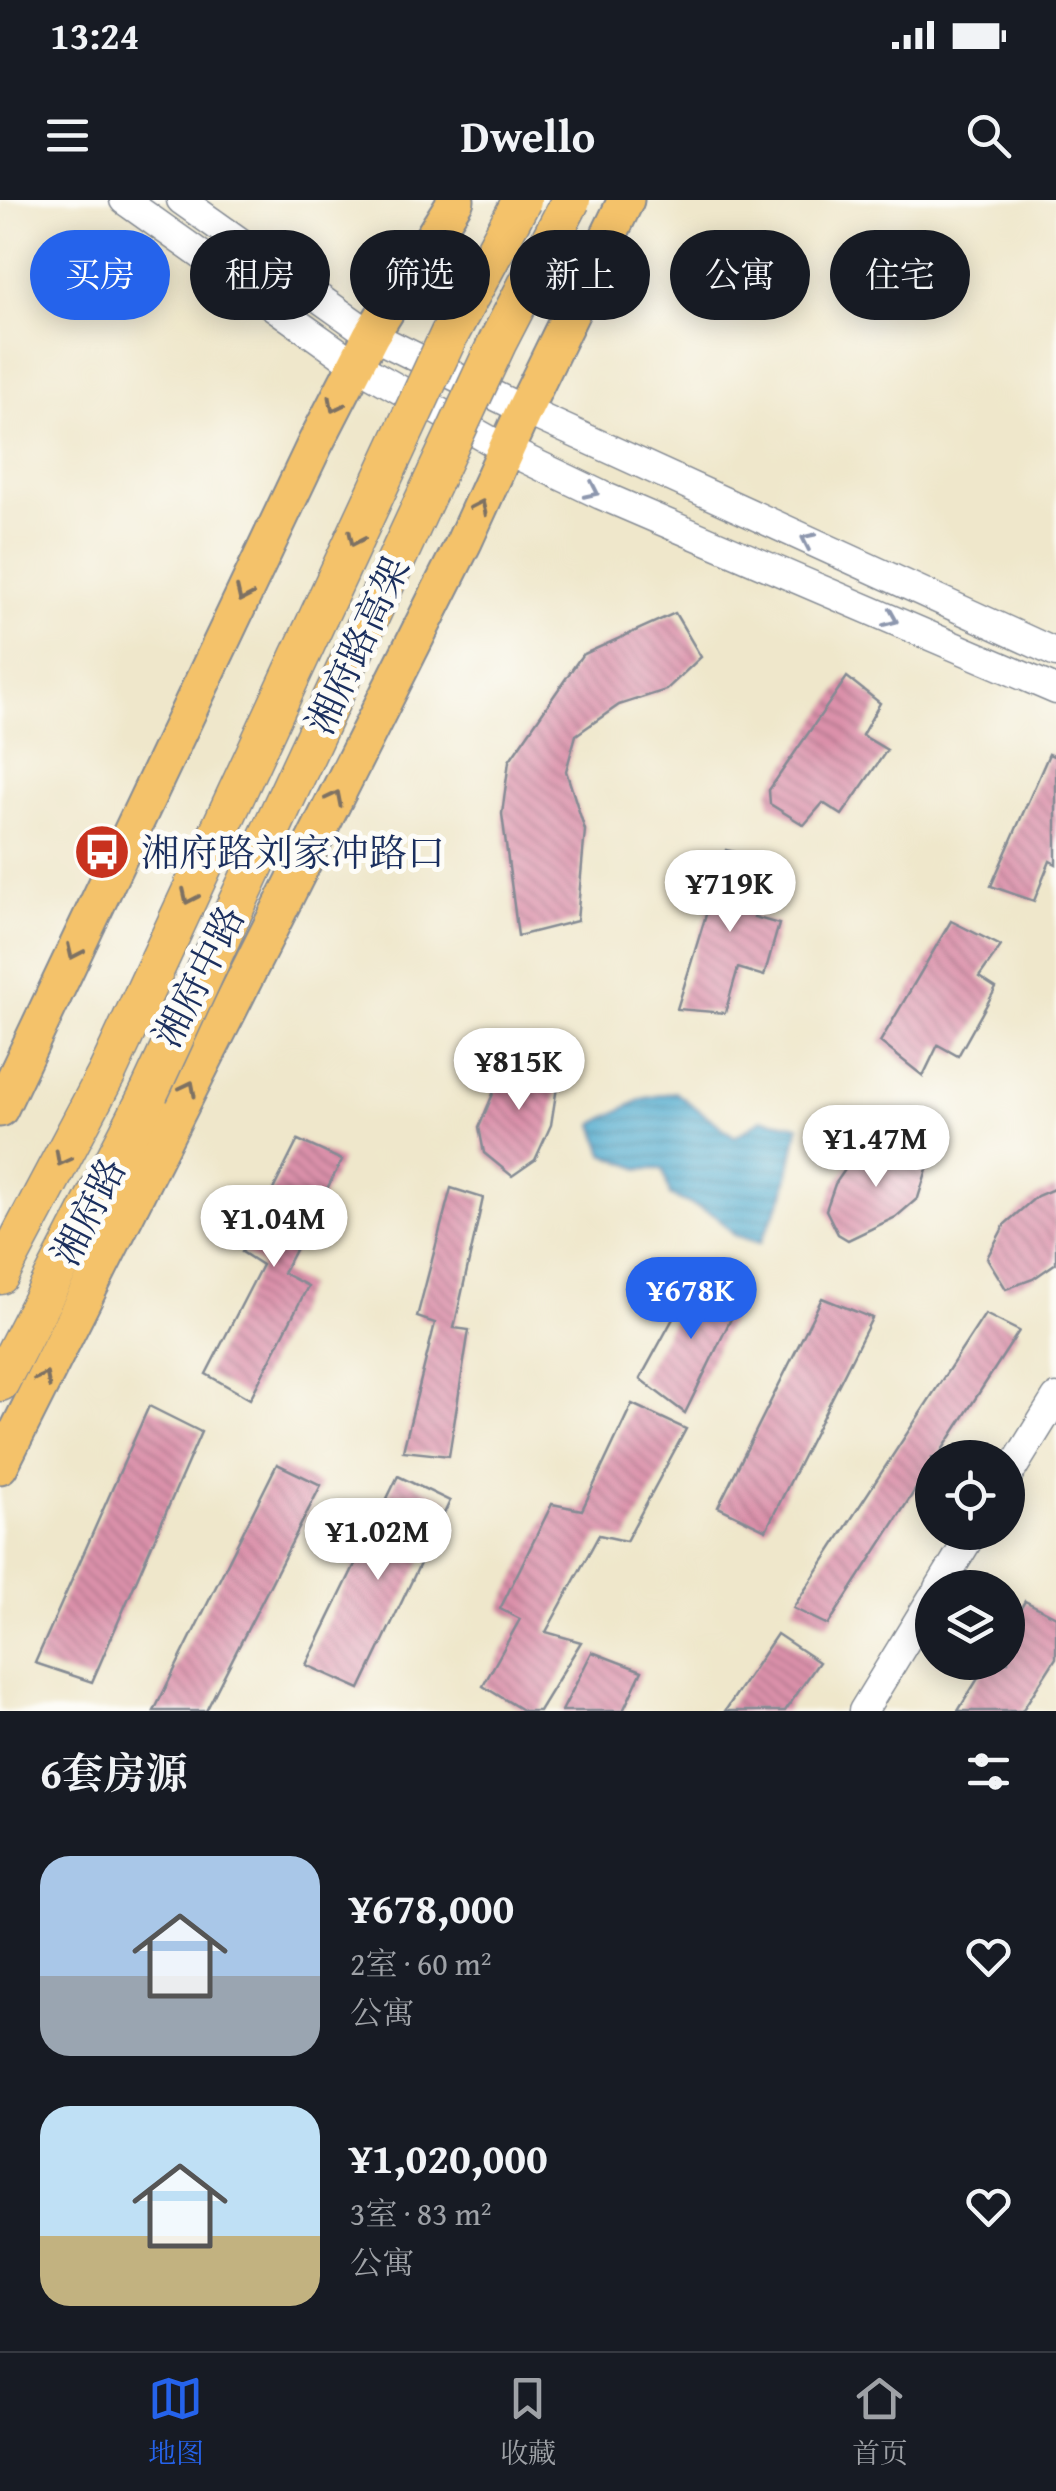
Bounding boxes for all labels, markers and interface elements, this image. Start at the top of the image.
text: 13:24 [50,7,140,63]
text: Dwello [461,103,595,168]
icon: menu [40,108,95,163]
icon: search [961,108,1016,163]
chip: 买房 [30,230,170,320]
chip: 租房 [190,230,330,320]
chip: 筛选 [350,230,490,320]
chip: 新上 [510,230,650,320]
chip: 公寓 [670,230,810,320]
chip: 住宅 [830,230,970,320]
one-way arrow [328,394,347,412]
one-way arrow [582,478,600,498]
one-way arrow [468,499,488,517]
one-way arrow [347,528,367,546]
one-way arrow [800,532,818,552]
street label: 湘府路高架 [291,547,423,743]
one-way arrow [236,585,256,603]
one-way arrow [881,607,899,627]
one-way arrow [323,790,342,808]
bus stop icon: 湘府路刘家冲路口 [72,822,132,882]
place label: 湘府路刘家冲路口 [141,824,445,880]
pin: ¥719K [660,850,800,935]
text: ¥719K [687,859,773,906]
one-way arrow [181,887,201,905]
street label: 湘府中路 [139,896,257,1056]
one-way arrow [67,942,87,960]
pin: ¥815K [449,1028,589,1113]
text: ¥815K [476,1037,562,1084]
one-way arrow [177,1080,197,1098]
pin: ¥1.47M [795,1105,957,1190]
text: ¥1.47M [825,1114,927,1161]
street label: 湘府路 [37,1147,139,1275]
one-way arrow [54,1148,74,1166]
pin: ¥1.04M [193,1185,355,1270]
text: ¥1.04M [223,1194,325,1241]
pin: ¥678K [621,1257,761,1342]
text: ¥678K [648,1266,734,1313]
one-way arrow [31,1371,51,1389]
map controls [915,1440,1025,1680]
button: locate [915,1440,1025,1550]
pin: ¥1.02M [297,1498,459,1583]
text: ¥1.02M [327,1507,429,1554]
button: layers [915,1570,1025,1680]
text: 6套房源 [40,1742,188,1803]
icon: filters [961,1744,1016,1799]
text: ¥678,000 [350,1877,514,1938]
icon: home [120,1896,240,2016]
icon: heart [961,1929,1016,1984]
text: 2室 · 60 m² [350,1940,492,1987]
text: 公寓 [350,1989,414,2036]
text: ¥1,020,000 [350,2127,548,2188]
icon: home [120,2146,240,2266]
icon: heart [961,2179,1016,2234]
text: 3室 · 83 m² [350,2190,492,2237]
text: 公寓 [350,2239,414,2286]
tab: 地图 [148,2371,204,2473]
tab: 收藏 [500,2371,556,2473]
tab: 首页 [852,2371,908,2473]

